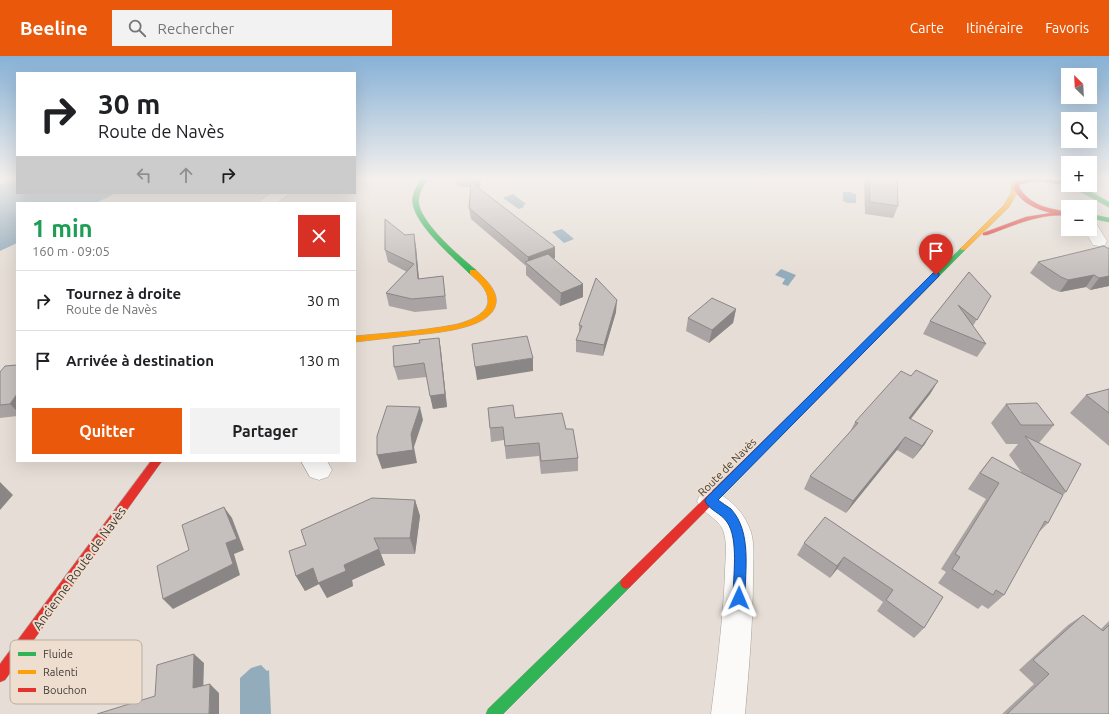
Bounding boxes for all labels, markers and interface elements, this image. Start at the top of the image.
search box [112,10,392,46]
text: Beeline [20,17,88,39]
icon: search [126,17,148,39]
text: Rechercher [158,20,234,37]
text: Carte [910,20,944,36]
text: Itinéraire [966,20,1023,36]
text: Favoris [1045,20,1089,36]
north arrow [1061,68,1097,104]
map controls [1061,68,1097,236]
icon: right [32,88,84,140]
text: 30 m [98,88,160,119]
button: search [1061,112,1097,148]
text: Route de Navès [98,121,224,141]
button: + [1061,156,1097,192]
icon: left [133,164,155,186]
icon: ahead [175,164,197,186]
icon: right [217,164,239,186]
button: − [1061,200,1097,236]
text: 1 min [32,215,93,242]
button: close [298,215,340,257]
pin [919,234,953,275]
icon: arrive [925,240,947,262]
text: 160 m · 09:05 [32,244,110,258]
text: Tournez à droite [66,285,181,302]
icon: right [32,290,54,312]
text: 30 m [307,292,340,309]
text: Route de Navès [66,302,157,316]
icon: arrive [32,350,54,372]
text: Arrivée à destination [66,352,214,369]
text: 130 m [298,352,340,369]
button: Quitter [32,408,182,454]
button: Partager [190,408,340,454]
street label: Route de Navès [695,435,759,499]
street label: Ancienne Route de Navès [30,504,128,632]
position arrow [718,577,760,619]
legend [10,640,142,704]
text: Fluide [43,648,73,660]
text: Ralenti [43,666,78,678]
text: Bouchon [43,684,87,696]

